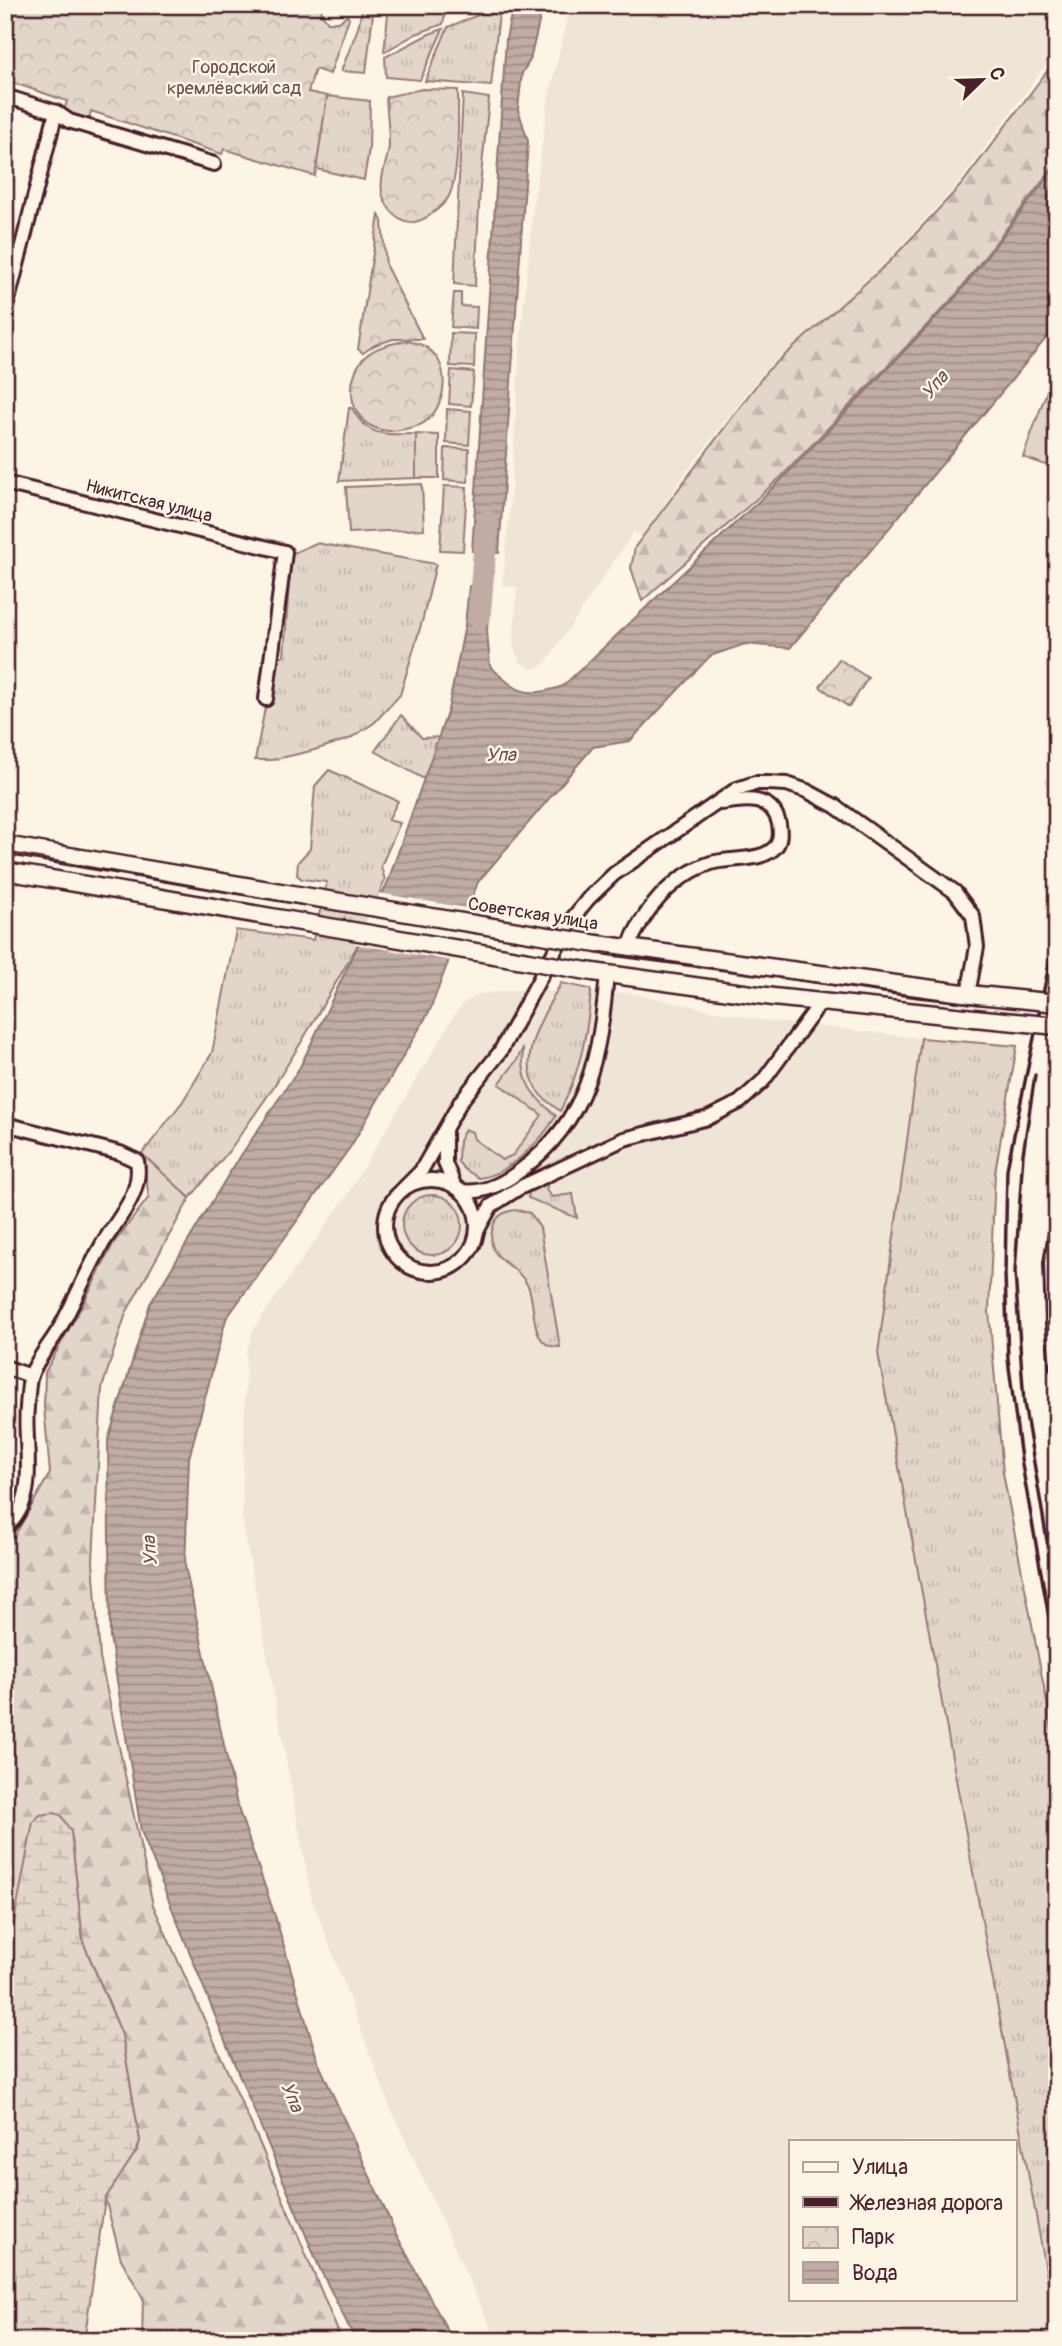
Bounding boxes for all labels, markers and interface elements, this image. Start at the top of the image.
north arrow [946,46,1016,116]
park label: Городской кремлёвский сад [167,56,301,100]
text: С [983,64,1010,84]
water label: Упа [916,365,955,404]
street label: Никитская улица [83,474,215,528]
water label: Упа [486,743,517,767]
street label: Советская улица [466,892,600,936]
water label: Упа [137,1534,163,1567]
water label: Упа [275,2079,309,2117]
legend [789,2140,1016,2300]
text: Улица [852,2154,908,2181]
text: Железная дорога [849,2190,1003,2217]
text: Парк [852,2224,895,2251]
text: Вода [852,2260,898,2287]

